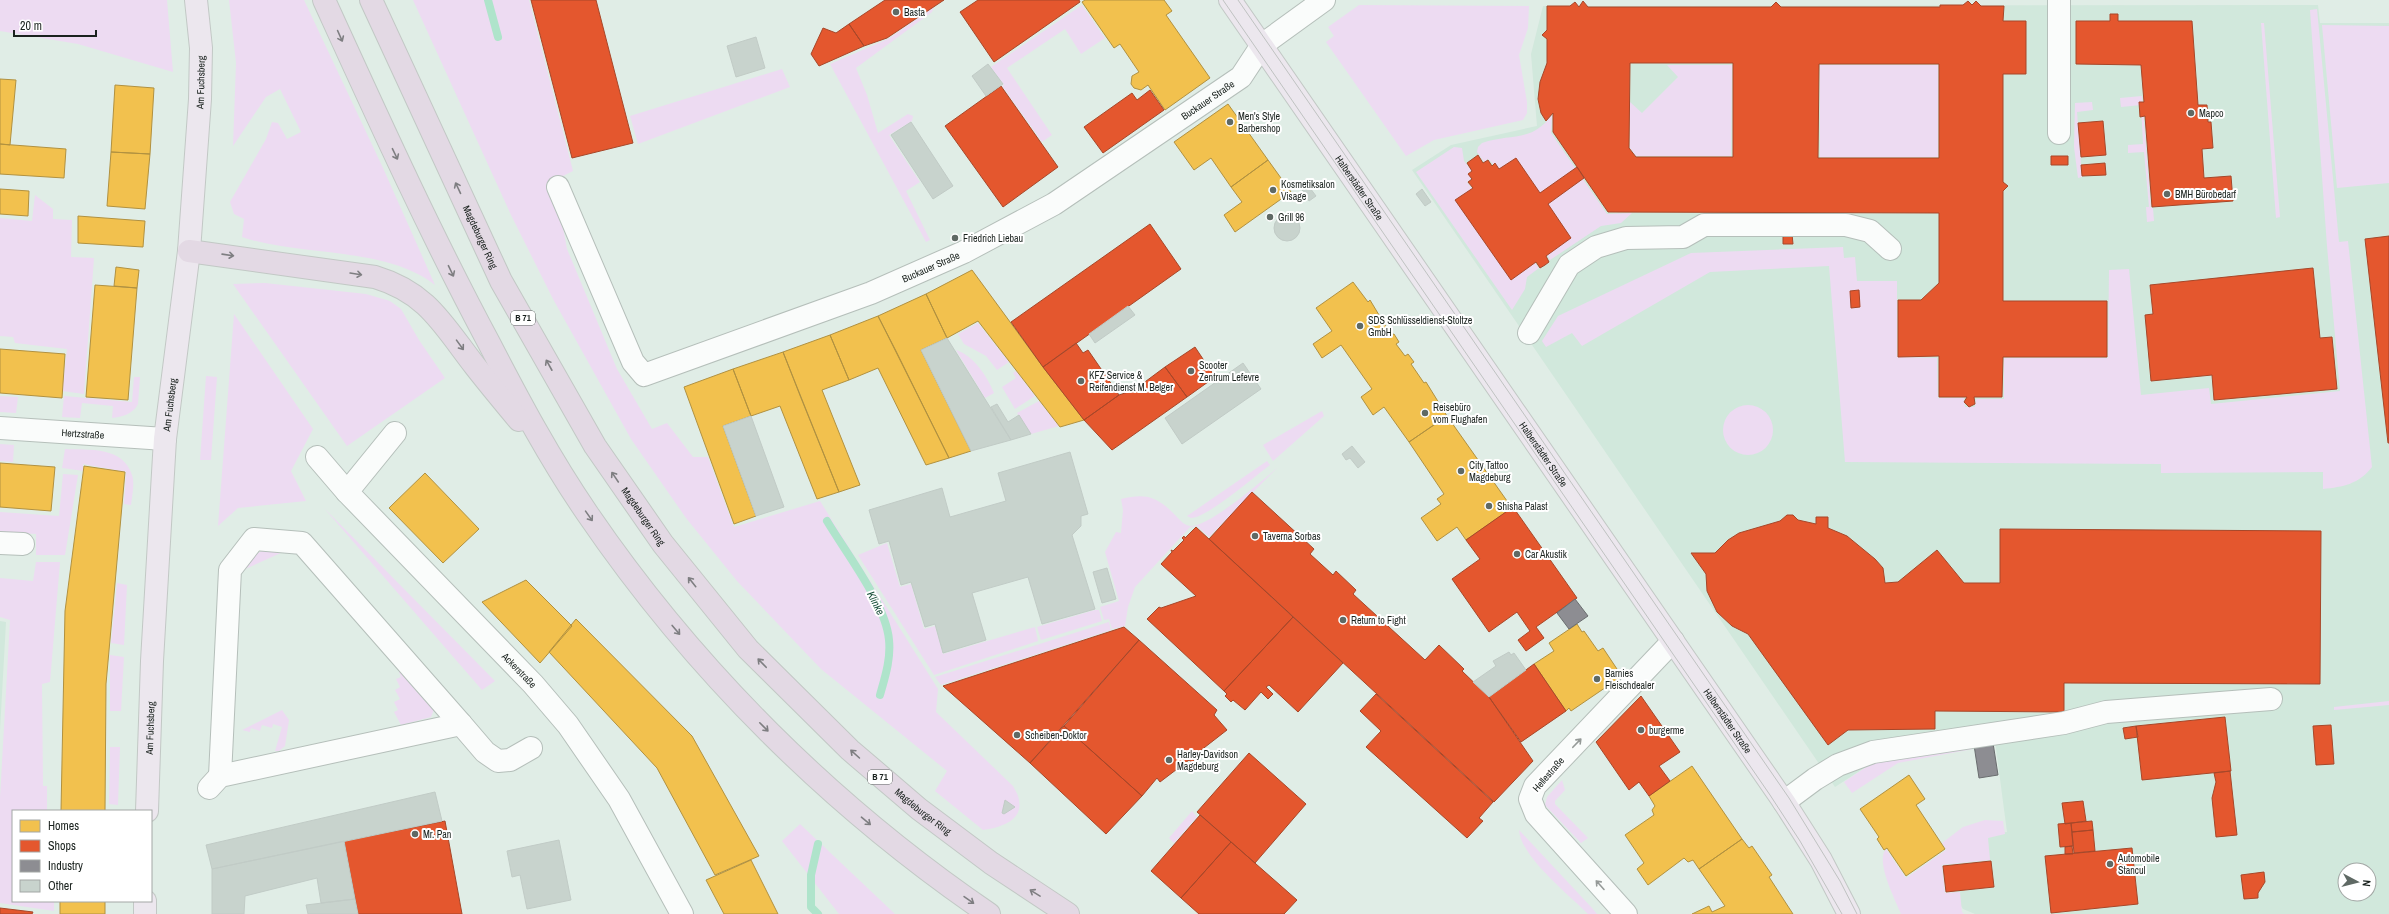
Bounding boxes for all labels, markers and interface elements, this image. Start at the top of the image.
place label: Basta [904,6,925,19]
marker: Basta [891,7,901,17]
scale bar [14,12,96,38]
text: 20 m [20,18,42,34]
one-way arrow [337,29,345,41]
street label: Am Fuchsberg [193,55,208,111]
street label: Buckauer Straße [1179,77,1237,123]
place label: Mapco [2199,107,2224,120]
marker: Mapco [2186,108,2196,118]
place label: Men's Style Barbershop [1238,110,1281,135]
marker: Men's Style Barbershop [1225,117,1235,127]
one-way arrow [392,147,399,159]
street label: Halberstädter Straße [1332,153,1386,223]
place label: Kosmetiksalon Visage [1281,178,1335,203]
one-way arrow [454,182,461,194]
marker: Kosmetiksalon Visage [1268,185,1278,195]
place label: BMH Bürobedarf [2175,188,2237,201]
marker: BMH Bürobedarf [2162,189,2172,199]
street label: Magdeburger Ring [460,203,501,271]
place label: Grill 96 [1278,211,1305,224]
marker: Grill 96 [1265,212,1275,222]
place label: Friedrich Liebau [963,232,1023,245]
marker: Friedrich Liebau [950,233,960,243]
street label: Buckauer Straße [900,249,962,286]
one-way arrow [221,251,234,259]
one-way arrow [448,265,455,277]
one-way arrow [350,270,363,278]
road number: B 71 [511,311,535,325]
place label: SDS Schlüsseldienst-Stoltze GmbH [1368,314,1473,339]
marker: SDS Schlüsseldienst-Stoltze GmbH [1355,321,1365,331]
one-way arrow [456,339,464,350]
one-way arrow [545,359,553,371]
place label: Scooter Zentrum Lefevre [1199,359,1260,384]
marker: Scooter Zentrum Lefevre [1186,366,1196,376]
place label: KFZ Service & Reifendienst M. Belger [1089,369,1173,394]
marker: KFZ Service & Reifendienst M. Belger [1076,376,1086,386]
street label: Am Fuchsberg [160,377,180,433]
place label: Reisebüro vom Flughafen [1433,401,1487,426]
marker: Reisebüro vom Flughafen [1420,408,1430,418]
street label: Halberstädter Straße [1516,419,1571,490]
street label: Hertzstraße [61,426,105,442]
place label: City Tattoo Magdeburg [1469,459,1511,484]
marker: City Tattoo Magdeburg [1456,466,1466,476]
one-way arrow [611,471,619,483]
street label: Magdeburger Ring [618,485,668,549]
place label: Shisha Palast [1497,500,1548,513]
marker: Shisha Palast [1484,501,1494,511]
one-way arrow [585,510,593,521]
place label: Taverna Sorbas [1263,530,1321,543]
marker: Taverna Sorbas [1250,531,1260,541]
place label: Car Akustik [1525,548,1568,561]
marker: Car Akustik [1512,549,1522,559]
one-way arrow [688,576,697,587]
water label: Klinke [864,589,888,617]
place label: Return to Fight [1351,614,1406,627]
marker: Return to Fight [1338,615,1348,625]
one-way arrow [672,625,681,636]
street label: Ackerstraße [498,649,540,691]
one-way arrow [757,658,767,668]
place label: Barnies Fleischdealer [1605,667,1654,692]
marker: Barnies Fleischdealer [1592,674,1602,684]
street label: Halberstädter Straße [1700,686,1755,756]
street label: Am Fuchsberg [143,701,158,756]
one-way arrow [759,722,769,732]
place label: burgerme [1649,724,1685,737]
marker: burgerme [1636,725,1646,735]
place label: Scheiben-Doktor [1025,729,1087,742]
marker: Scheiben-Doktor [1012,730,1022,740]
one-way arrow [1572,738,1582,748]
place label: Harley-Davidson Magdeburg [1177,748,1238,773]
one-way arrow [849,750,860,759]
street label: Hellestraße [1530,754,1567,794]
marker: Harley-Davidson Magdeburg [1164,755,1174,765]
road number: B 71 [868,770,892,784]
street label: Magdeburger Ring [892,785,954,838]
legend [12,810,152,902]
one-way arrow [860,817,871,826]
text: Homes [48,818,79,834]
place label: Mr. Pan [423,828,451,841]
marker: Mr. Pan [410,829,420,839]
text: Shops [48,838,76,854]
place label: Automobile Stancul [2117,852,2160,877]
text: Industry [48,858,83,874]
marker: Automobile Stancul [2105,859,2115,869]
north arrow [2337,862,2377,902]
text: Other [48,878,73,894]
text: N [2360,879,2374,887]
one-way arrow [1595,880,1605,890]
one-way arrow [1030,889,1041,897]
one-way arrow [963,896,974,904]

